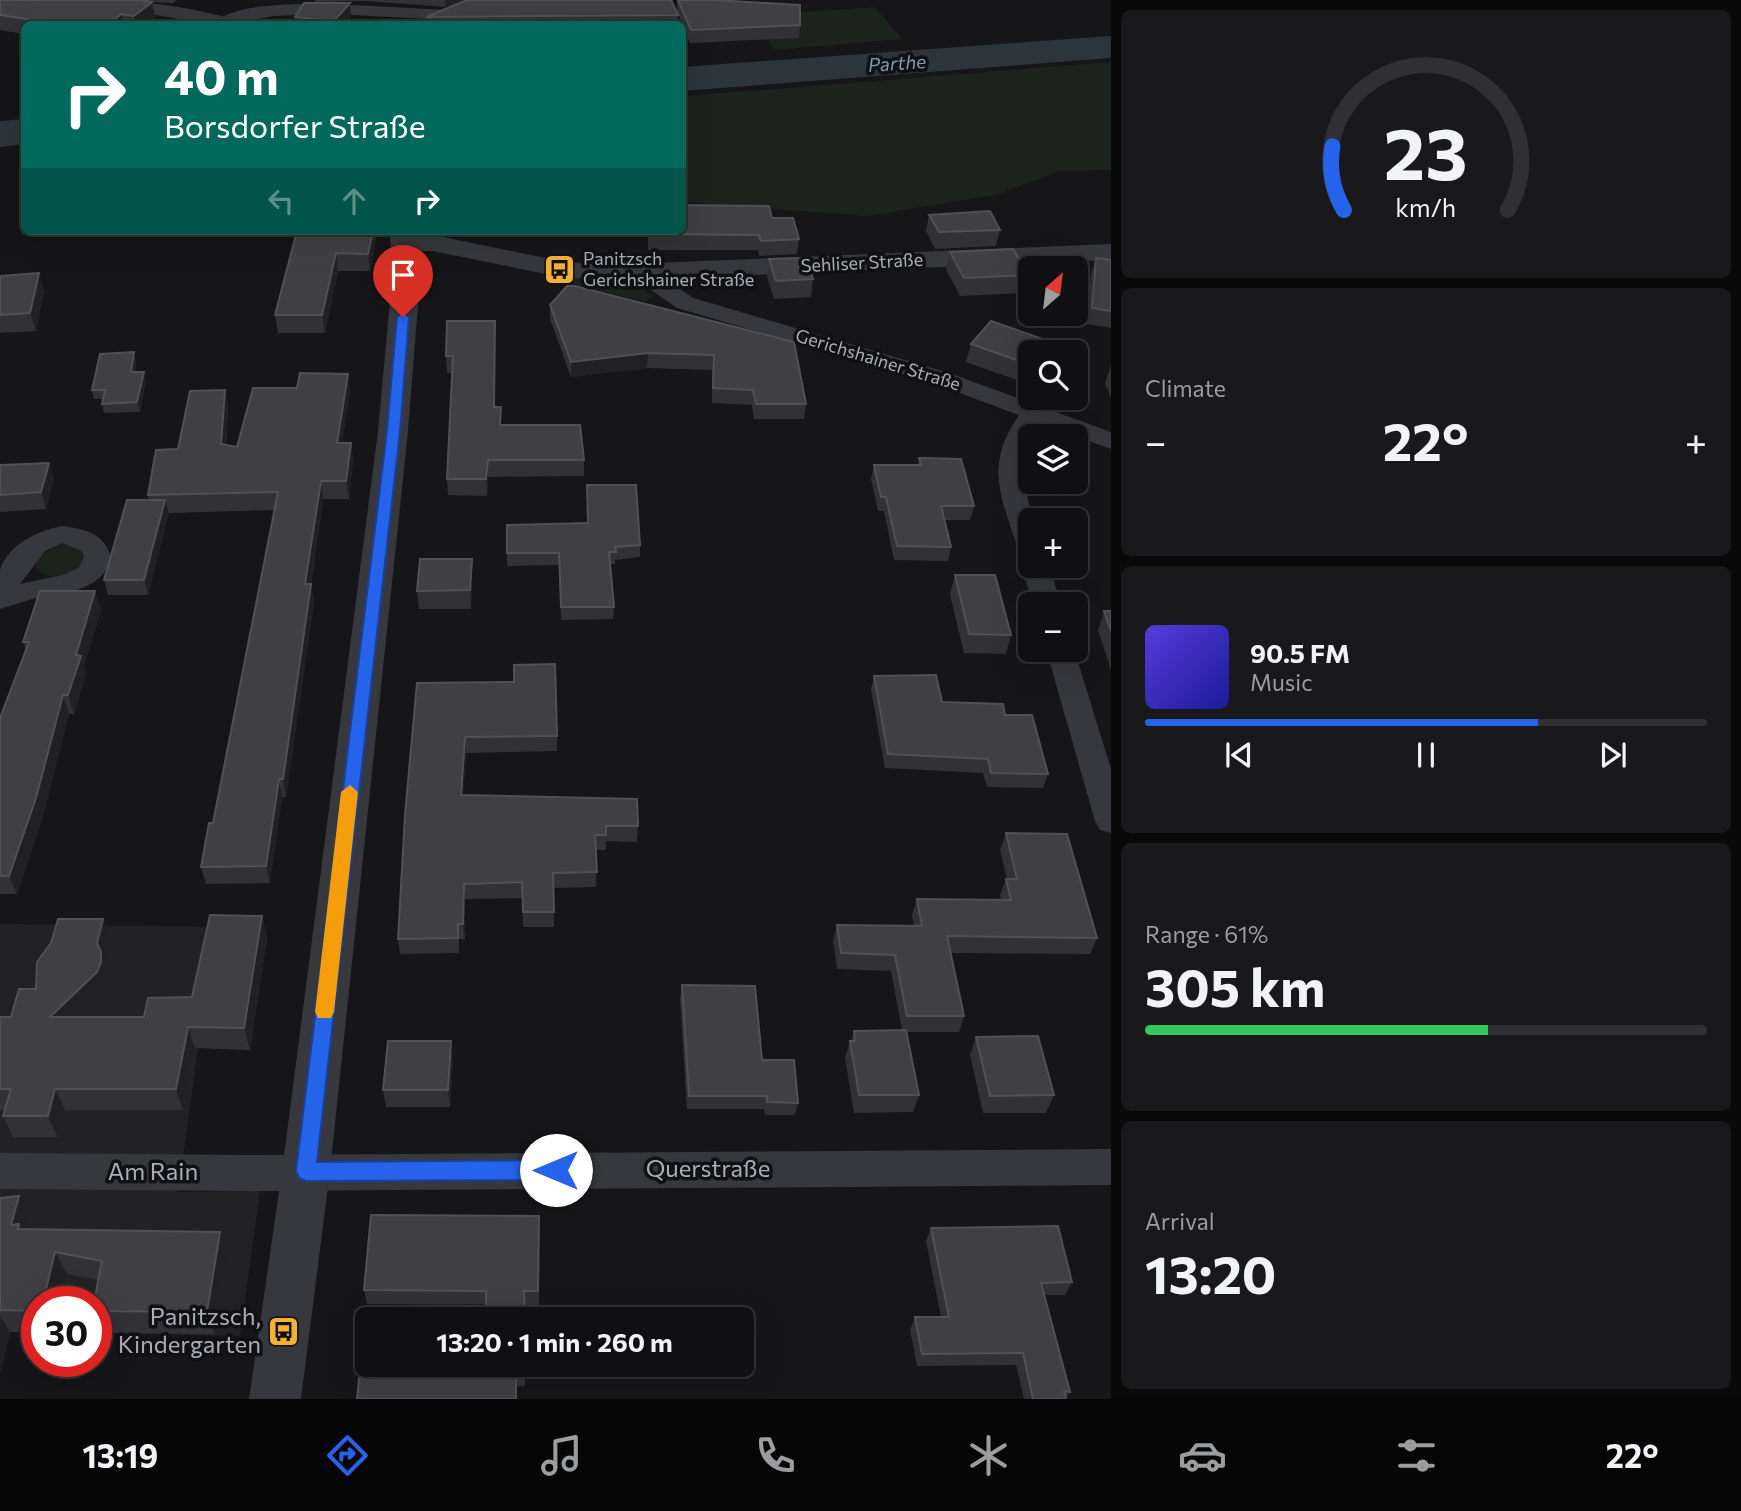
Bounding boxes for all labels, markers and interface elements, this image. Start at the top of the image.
text: 40 m [164,45,279,105]
icon: right [49,49,140,140]
water label: Parthe [867,49,927,76]
text: Borsdorfer Straße [164,105,426,145]
text: 23 [1384,106,1468,195]
icon: left [262,182,300,220]
icon: ahead [335,182,373,220]
icon: right [408,182,446,220]
text: km/h [1396,192,1456,222]
pin [373,245,433,317]
place label: Panitzsch Gerichshainer Straße [583,247,754,290]
street label: Sehliser Straße [800,248,924,276]
bus stop icon: Panitzsch Gerichshainer Straße [543,252,577,286]
icon: arrive [384,256,422,294]
north arrow [1018,256,1088,326]
map controls [1018,256,1088,662]
street label: Gerichshainer Straße [793,323,963,395]
button: search [1018,340,1088,410]
text: Climate [1145,374,1226,402]
text: 22° [1383,408,1468,472]
text: − [1145,417,1167,464]
text: + [1685,417,1707,464]
button: layers [1018,424,1088,494]
button: + [1018,508,1088,578]
button: − [1018,592,1088,662]
text: 90.5 FM [1250,637,1350,668]
text: Music [1250,668,1313,696]
icon: previous [1220,736,1258,774]
icon: pause [1407,736,1445,774]
icon: next [1594,736,1632,774]
text: Range · 61% [1145,920,1268,948]
text: 305 km [1145,954,1325,1018]
position arrow [519,1133,593,1207]
street label: Querstraße [646,1153,770,1182]
street label: Am Rain [108,1156,198,1185]
text: Arrival [1145,1207,1215,1235]
text: 13:20 [1145,1241,1276,1305]
speed limit sign: 30 [21,1286,112,1377]
place label: Panitzsch, Kindergarten [118,1301,261,1358]
bus stop icon: Panitzsch, Kindergarten [267,1314,301,1348]
text: 13:20 · 1 min · 260 m [436,1326,673,1357]
icon: directions [323,1431,372,1480]
icon: music [537,1431,586,1480]
icon: phone [751,1431,800,1480]
icon: climate [964,1431,1013,1480]
icon: car [1178,1431,1227,1480]
icon: filters [1392,1431,1441,1480]
text: 13:19 [82,1435,158,1475]
text: 22° [1606,1435,1659,1475]

